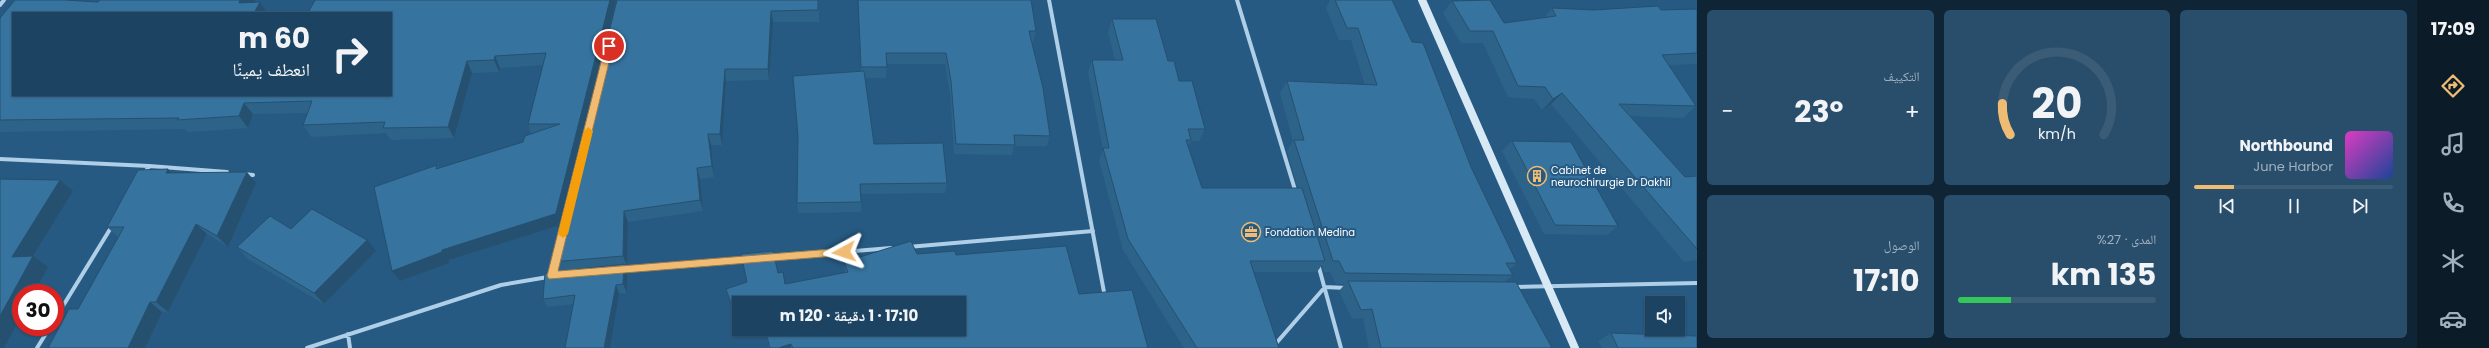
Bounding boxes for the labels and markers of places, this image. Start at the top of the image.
pin [592,29,626,63]
place label: Cabinet de neurochirurgie Dr Dakhli [1551,163,1671,190]
building icon: Cabinet de neurochirurgie Dr Dakhli [1526,165,1548,187]
office icon: Fondation Medina [1240,221,1262,243]
place label: Fondation Medina [1265,225,1355,240]

